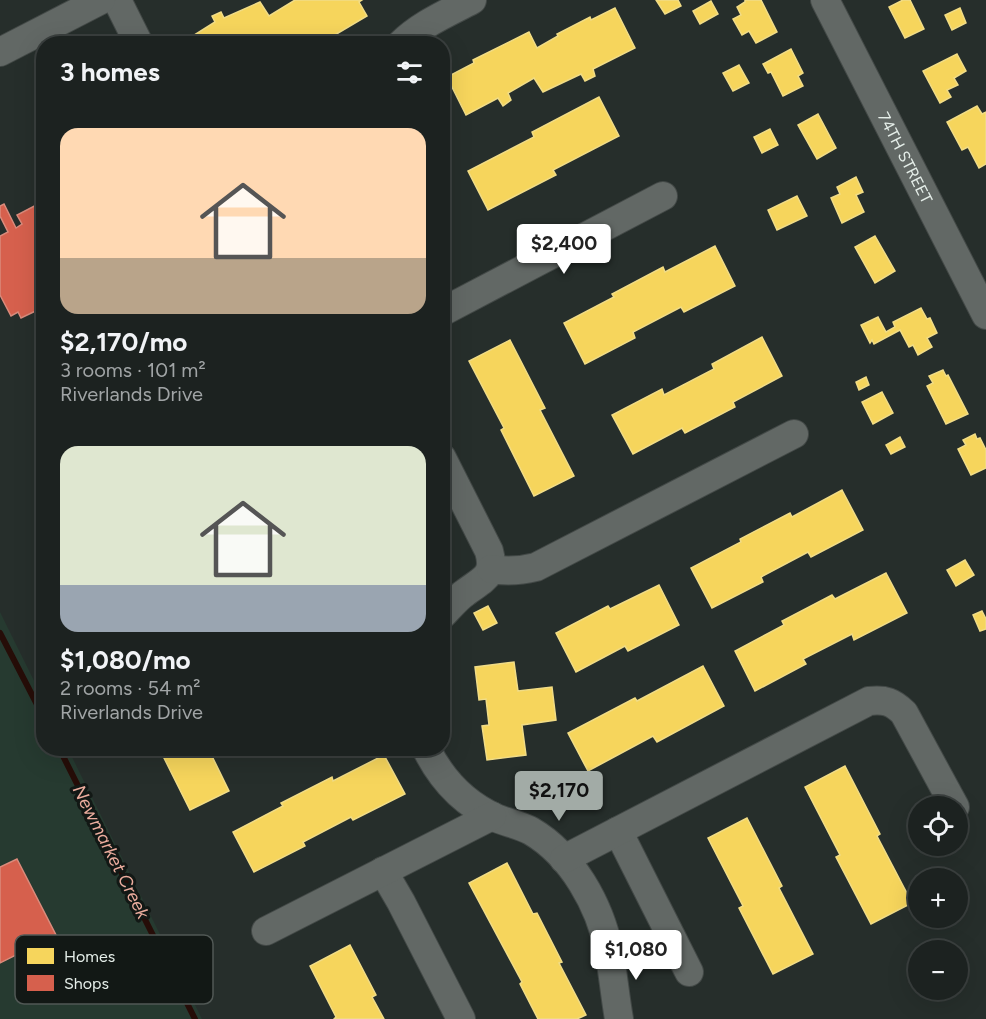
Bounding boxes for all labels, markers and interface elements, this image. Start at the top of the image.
text: 3 homes [60,56,160,88]
icon: filters [393,56,426,89]
street label: 74TH STREET [874,109,936,207]
icon: home [189,167,297,275]
pin: $2,400 [515,224,613,275]
text: $2,400 [531,231,597,255]
text: $2,170/mo [60,326,187,358]
text: 3 rooms · 101 m² [60,358,206,382]
text: Riverlands Drive [60,382,203,406]
icon: home [189,485,297,593]
text: $1,080/mo [60,644,191,676]
text: 2 rooms · 54 m² [60,676,200,700]
text: Riverlands Drive [60,700,203,724]
pin: $2,170 [510,771,608,822]
text: $2,170 [529,778,589,802]
water label: Newmarket Creek [68,781,155,924]
map controls [908,796,968,1000]
button: locate [908,796,968,856]
button: + [908,868,968,928]
pin: $1,080 [587,930,685,981]
legend [15,935,213,1004]
text: $1,080 [605,937,667,961]
button: − [908,940,968,1000]
text: Homes [64,947,115,966]
text: Shops [64,974,109,993]

